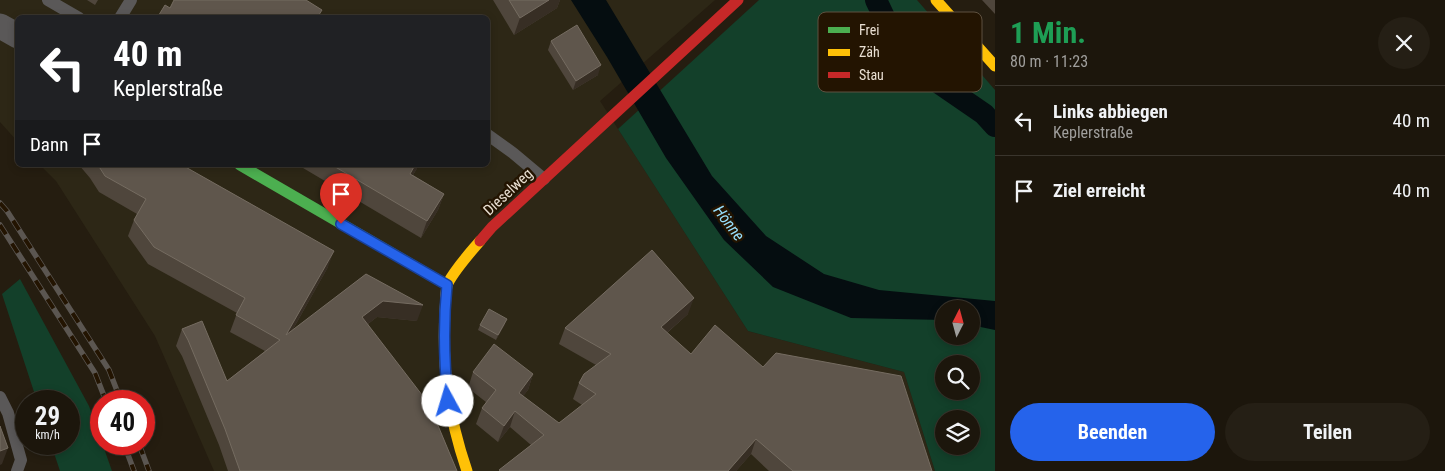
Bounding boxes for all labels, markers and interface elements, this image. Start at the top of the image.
legend [818,12,982,92]
text: 1 Min. [1010,15,1086,50]
button: close [1378,17,1430,69]
text: Frei [859,22,879,38]
text: 40 m [113,34,182,75]
icon: left [30,35,95,100]
text: Zäh [859,44,880,60]
text: 80 m · 11:23 [1010,52,1088,71]
text: Stau [859,67,884,83]
text: Keplerstraße [113,76,223,101]
text: Links abbiegen [1053,100,1168,123]
icon: left [1010,107,1038,135]
text: 40 m [1393,109,1430,132]
text: Keplerstraße [1053,123,1133,142]
icon: arrive [78,130,106,158]
text: Dann [30,133,68,156]
street label: Dieselweg [480,165,536,219]
pin [320,173,362,224]
icon: arrive [1010,177,1038,205]
text: Ziel erreicht [1053,179,1145,202]
text: 40 m [1393,179,1430,202]
icon: arrive [327,180,355,208]
water label: Hönne [709,201,749,245]
north arrow [935,300,980,345]
map controls [935,300,980,455]
button: search [935,355,980,400]
position arrow [421,374,473,426]
speed limit sign: 40 [90,390,155,455]
text: 29 [35,402,60,431]
button: Beenden [1010,403,1215,461]
button: Teilen [1225,403,1430,461]
button: layers [935,410,980,455]
text: km/h [35,428,60,442]

